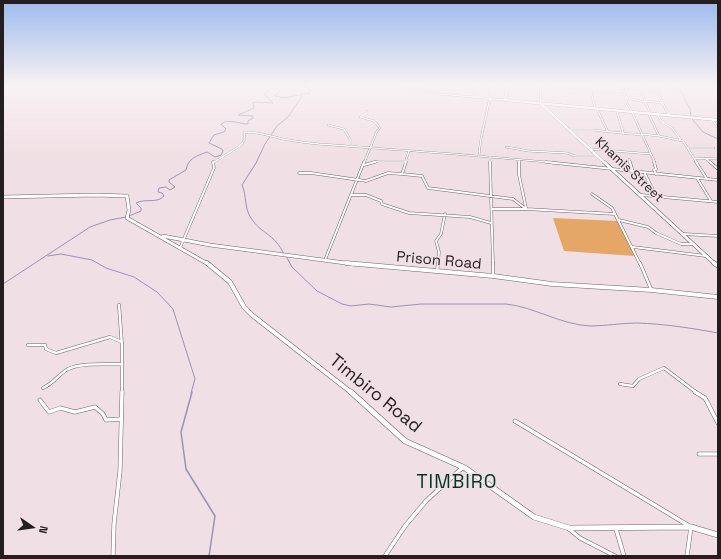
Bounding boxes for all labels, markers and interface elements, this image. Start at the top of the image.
street label: Khamis Street [592,134,666,206]
street label: Prison Road [396,248,482,274]
street label: Timbiro Road [324,350,426,438]
district label: TIMBIRO [416,472,498,494]
north arrow [12,507,52,547]
text: N [36,525,51,535]

